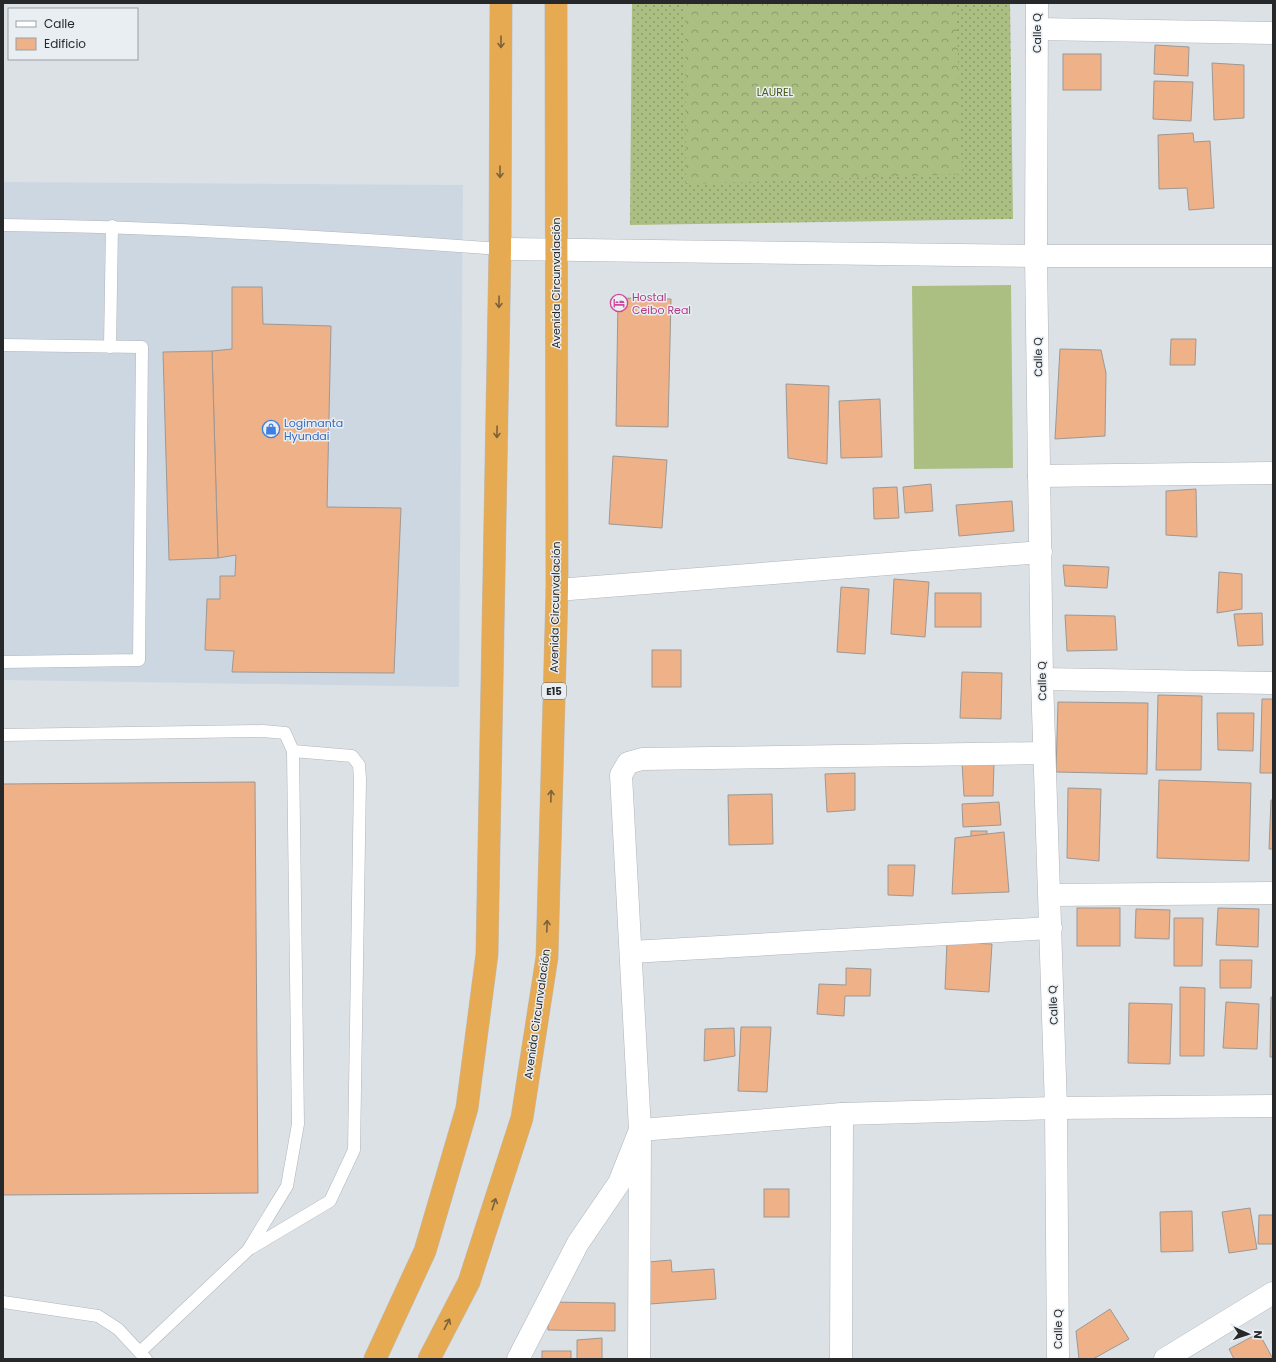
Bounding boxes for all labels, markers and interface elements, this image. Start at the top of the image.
legend [8,8,138,60]
street label: Calle Q [1029,13,1045,53]
text: Calle [44,15,75,32]
text: Edificio [44,35,86,52]
one-way arrow [497,35,505,48]
park label: LAUREL [757,84,794,100]
one-way arrow [496,165,504,178]
street label: Avenida Circunvalación [548,217,564,349]
place label: Hostal Ceibo Real [632,289,691,318]
hotel icon: Hostal Ceibo Real [609,293,629,313]
one-way arrow [495,295,503,308]
street label: Calle Q [1030,337,1046,377]
place label: Logimanta Hyundai [284,415,343,444]
shop icon: Logimanta Hyundai [261,419,281,439]
one-way arrow [493,425,500,438]
street label: Avenida Circunvalación [546,541,564,673]
street label: Calle Q [1034,661,1050,701]
road number: E15 [542,683,566,699]
one-way arrow [547,790,555,803]
one-way arrow [544,920,551,933]
street label: Avenida Circunvalación [520,948,554,1080]
street label: Calle Q [1044,985,1062,1025]
one-way arrow [491,1198,499,1210]
street label: Calle Q [1050,1309,1066,1349]
north arrow [1228,1314,1268,1354]
one-way arrow [444,1319,451,1331]
text: N [1250,1330,1266,1339]

